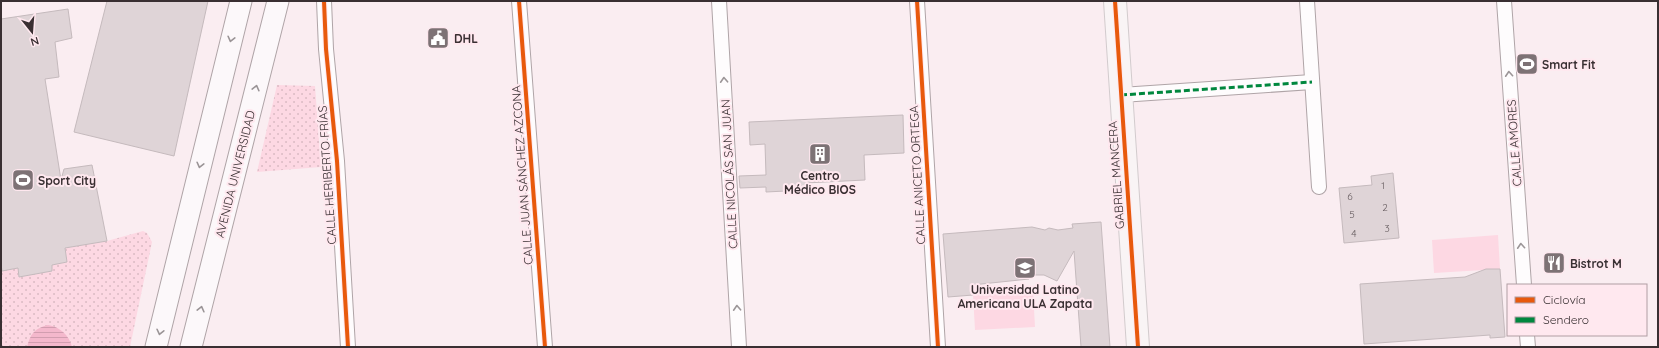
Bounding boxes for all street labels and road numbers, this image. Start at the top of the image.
street label: CALLE JUAN SÁNCHEZ AZCONA [508,84,536,265]
street label: CALLE NICOLÁS SAN JUAN [718,99,740,249]
street label: CALLE AMORES [1503,99,1525,187]
street label: CALLE HERIBERTO FRÍAS [315,105,339,245]
street label: CALLE ANICETO ORTEGA [906,105,928,245]
street label: AVENIDA UNIVERSIDAD [212,108,258,239]
street label: GABRIEL MANCERA [1105,120,1127,230]

